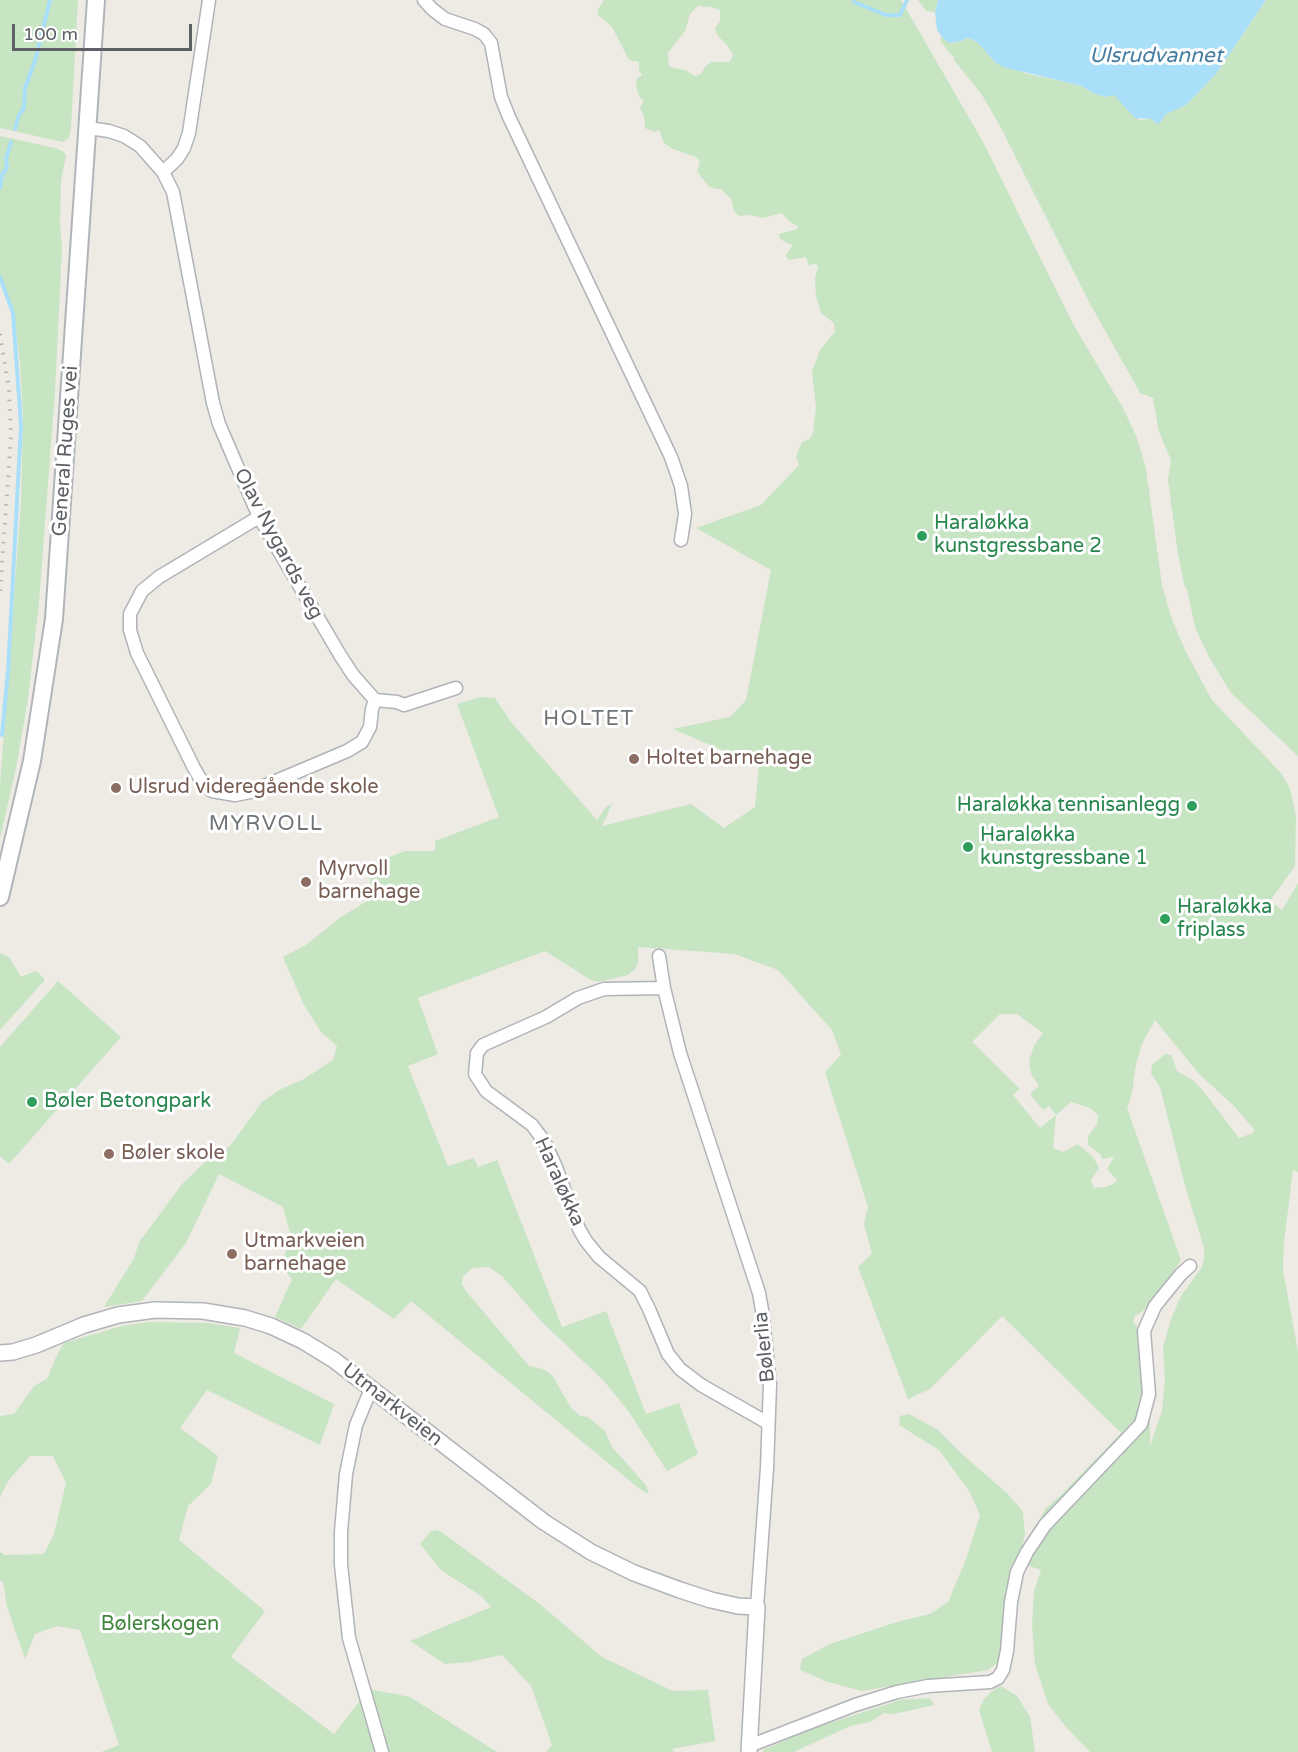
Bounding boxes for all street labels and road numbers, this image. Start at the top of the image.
street label: General Ruges vei [48,365,84,537]
street label: Olav Nygards veg [228,464,328,624]
street label: Haraløkka [529,1134,589,1230]
street label: Bølerlia [749,1310,781,1384]
street label: Utmarkveien [337,1358,447,1452]

